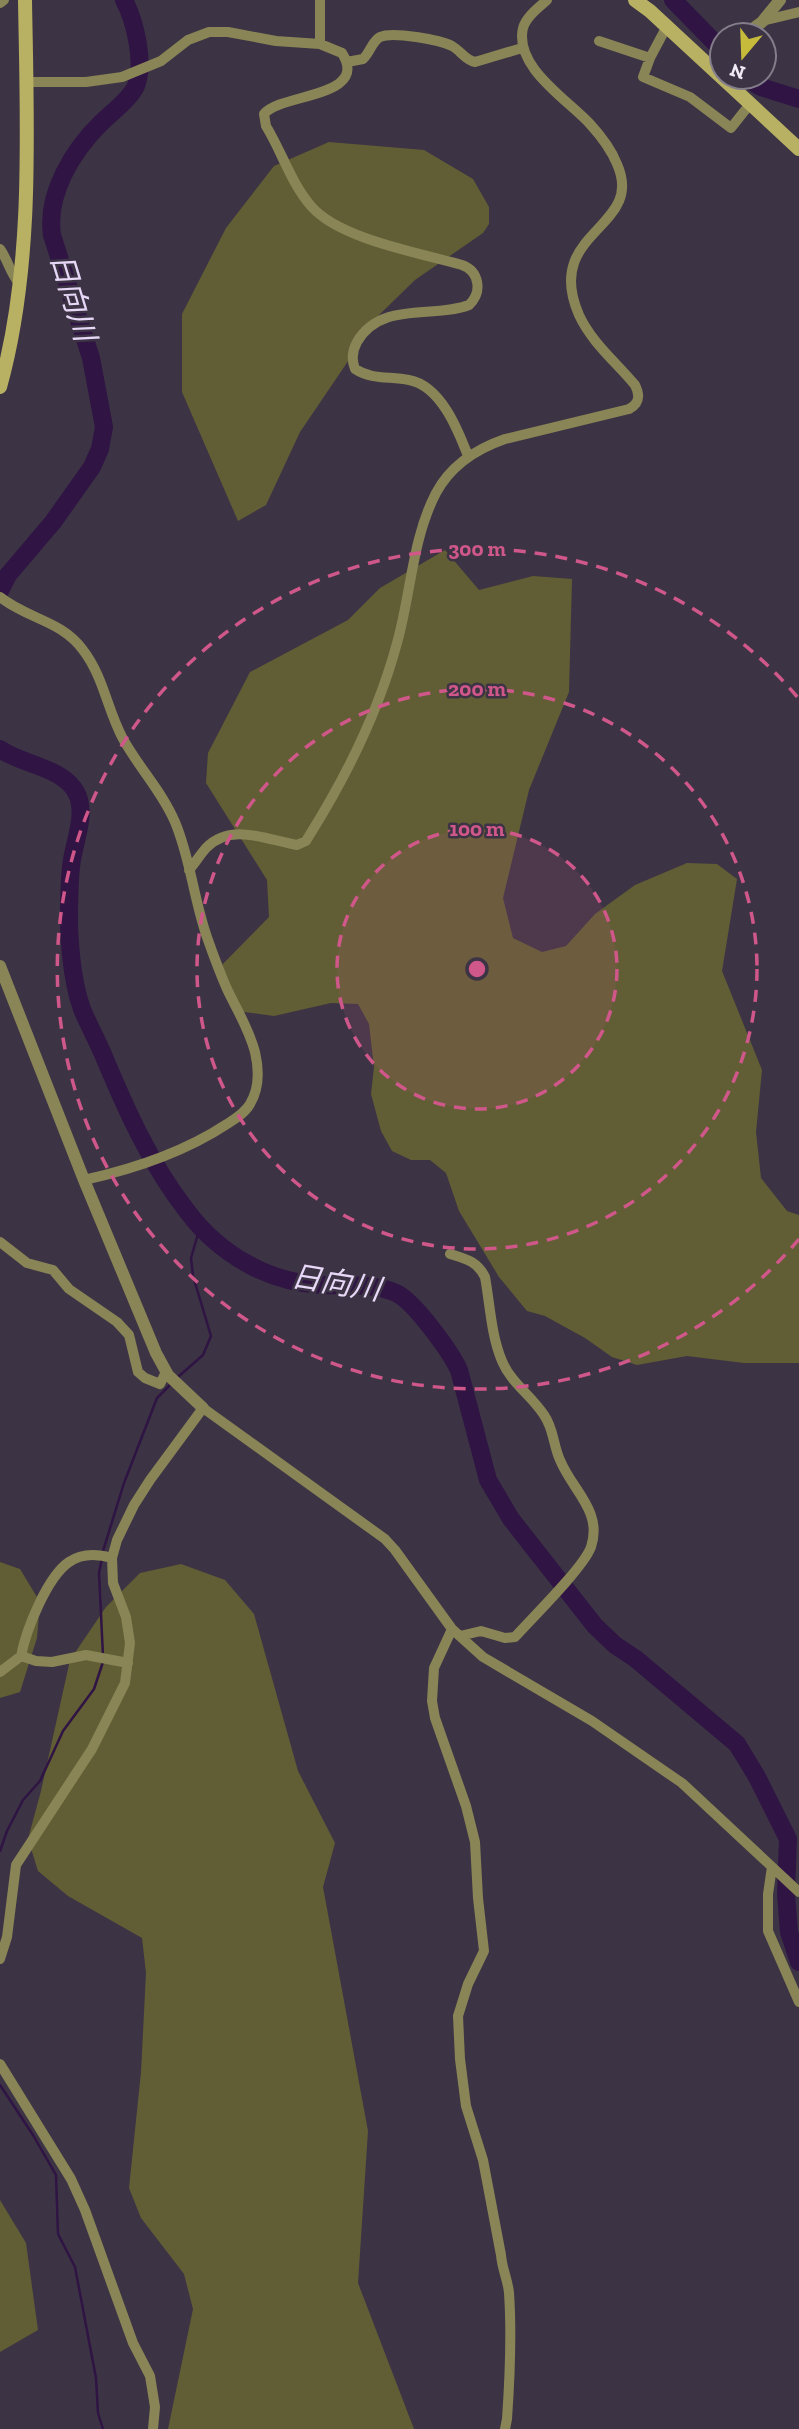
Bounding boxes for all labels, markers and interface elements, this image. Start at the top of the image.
north arrow [708,21,778,91]
text: N [727,58,748,85]
water label: 日向川 [43,249,104,348]
text: 300 m [448,536,506,561]
text: 200 m [448,676,506,701]
text: 100 m [450,816,505,841]
centre of rings [465,957,489,981]
water label: 日向川 [289,1258,386,1308]

